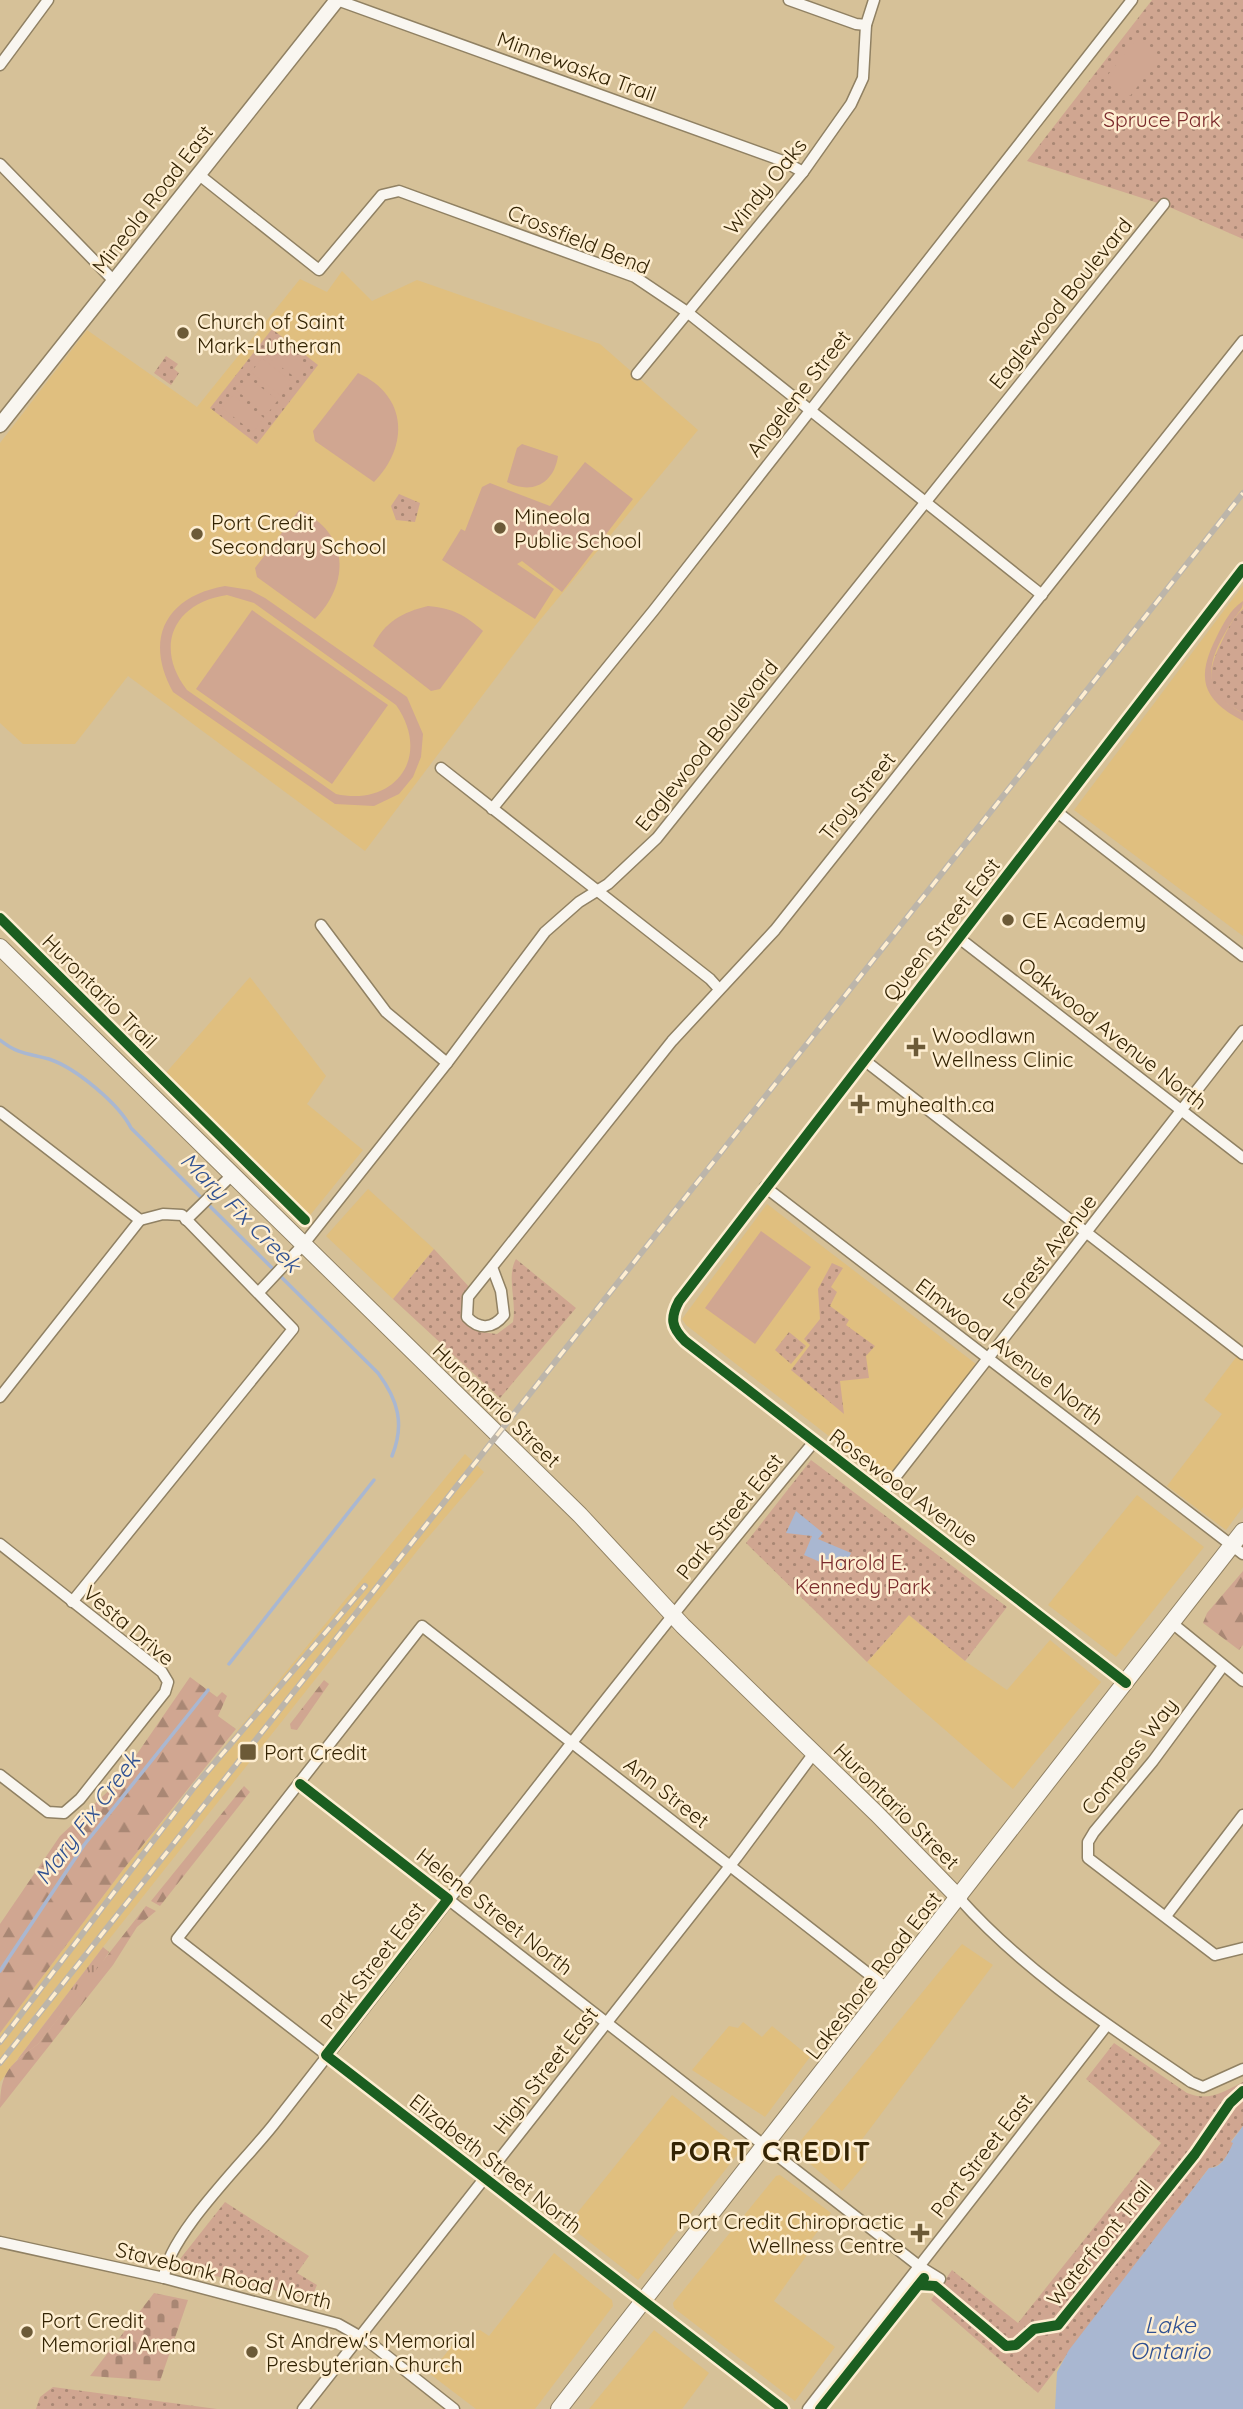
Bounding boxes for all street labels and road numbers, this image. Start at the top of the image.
street label: Minnewaska Trail [494,25,660,107]
street label: Mineola Road East [86,120,218,278]
street label: Windy Oaks [718,132,812,240]
street label: Crossfield Bend [504,199,654,279]
street label: Eaglewood Boulevard [983,212,1137,394]
street label: Angelene Street [740,324,856,462]
street label: Eaglewood Boulevard [629,654,783,836]
street label: Troy Street [813,746,901,846]
street label: Queen Street East [877,852,1005,1006]
street label: Hurontario Trail [37,928,163,1054]
street label: Oakwood Avenue North [1013,951,1213,1115]
street label: Forest Avenue [996,1189,1102,1313]
street label: Elmwood Avenue North [911,1272,1109,1430]
street label: Hurontario Street [428,1337,566,1473]
street label: Rosewood Avenue [824,1423,984,1551]
street label: Park Street East [670,1448,788,1584]
street label: Vesta Drive [78,1579,180,1671]
street label: Compass Way [1075,1692,1183,1820]
street label: Hurontario Street [828,1737,966,1875]
street label: Ann Street [619,1751,715,1833]
street label: Helene Street North [412,1842,578,1980]
street label: Lakeshore Road East [799,1886,947,2064]
street label: Park Street East [314,1896,430,2034]
street label: High Street East [487,2001,603,2139]
street label: Elizabeth Street North [405,2088,587,2238]
street label: Port Street East [924,2088,1038,2222]
street label: Waterfront Trail [1040,2175,1158,2311]
street label: Stavebank Road North [113,2236,335,2314]

